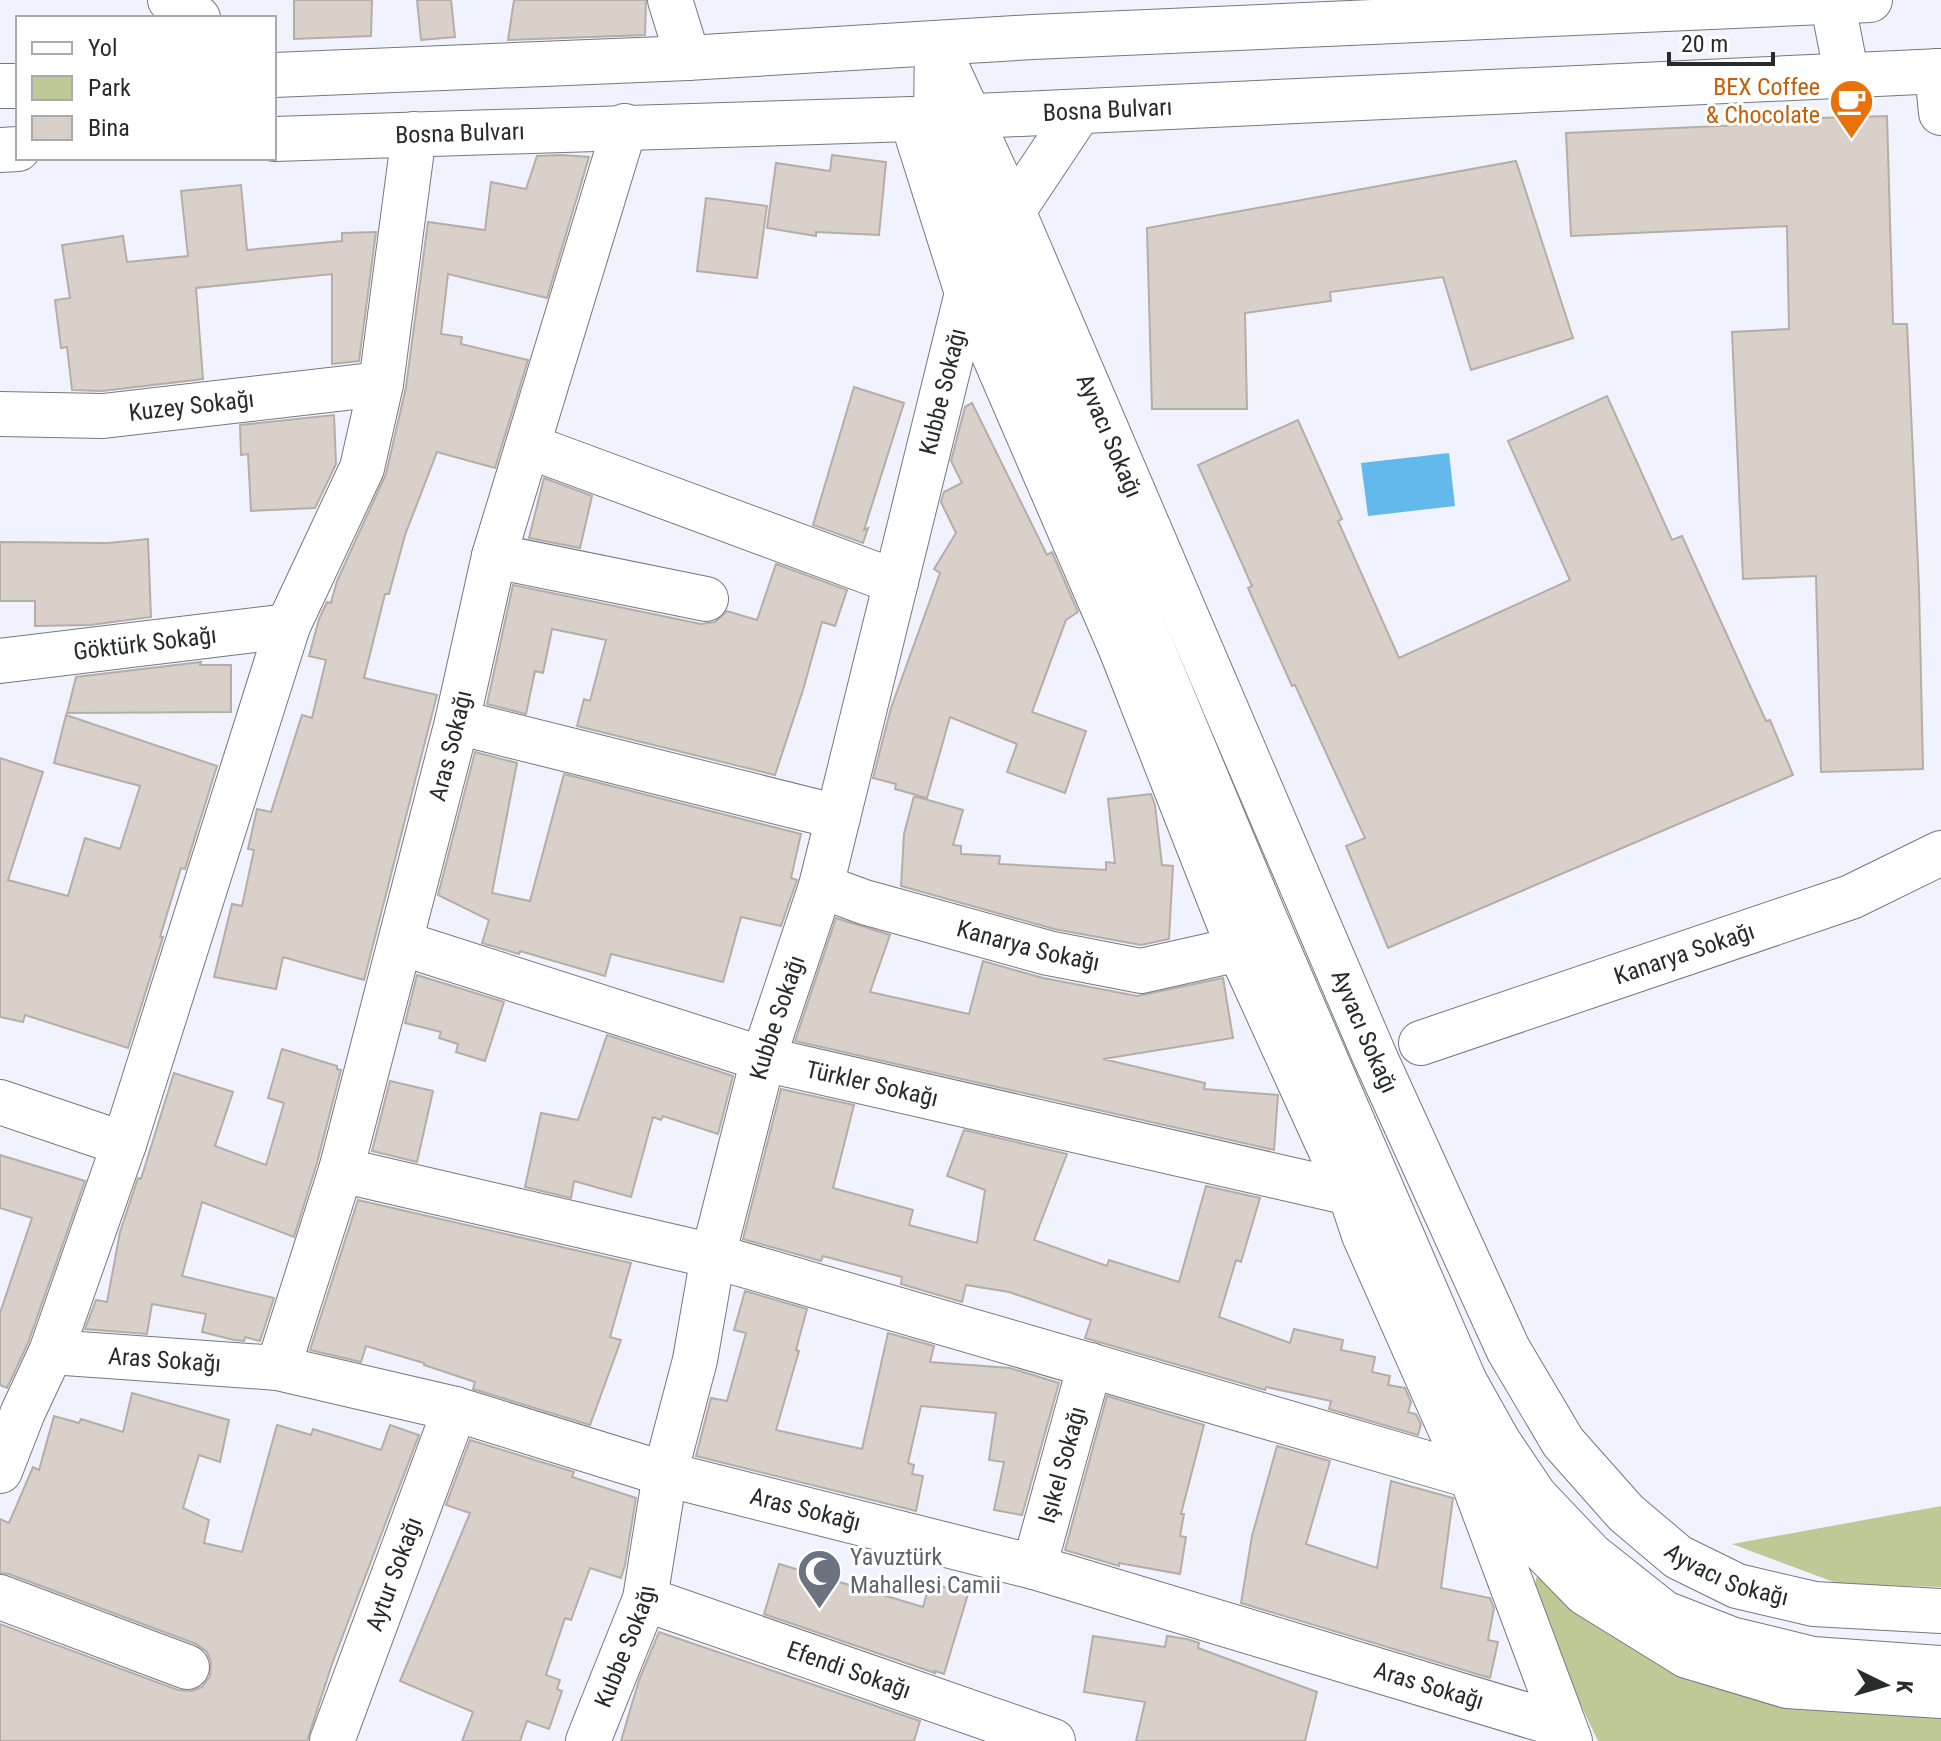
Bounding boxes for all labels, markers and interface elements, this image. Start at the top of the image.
legend [16,16,276,160]
scale bar [1669,16,1773,66]
text: 20 m [1681,30,1728,58]
text: Yol [88,34,117,62]
place label: BEX Coffee & Chocolate [1706,73,1820,129]
text: Park [88,74,131,102]
cafe icon: BEX Coffee & Chocolate [1827,77,1875,140]
street label: Bosna Bulvarı [1042,93,1173,127]
text: Bina [88,114,130,142]
street label: Bosna Bulvarı [395,117,525,149]
street label: Kubbe Sokağı [914,325,972,458]
street label: Ayvacı Sokağı [1070,370,1148,502]
street label: Kuzey Sokağı [127,385,255,427]
street label: Göktürk Sokağı [72,621,218,666]
street label: Aras Sokağı [423,688,478,804]
street label: Kanarya Sokağı [954,914,1102,977]
street label: Kanarya Sokağı [1610,917,1758,990]
street label: Kubbe Sokağı [744,952,811,1083]
street label: Ayvacı Sokağı [1325,966,1404,1097]
street label: Türkler Sokağı [803,1055,941,1113]
street label: Aras Sokağı [107,1342,222,1378]
street label: Işıkel Sokağı [1033,1403,1092,1526]
street label: Aras Sokağı [747,1482,864,1537]
street label: Aytur Sokağı [360,1513,428,1635]
street label: Ayvacı Sokağı [1659,1538,1791,1612]
place label: Yavuztürk Mahallesi Camii [850,1543,1001,1599]
mosque icon: Yavuztürk Mahallesi Camii [795,1547,843,1610]
street label: Kubbe Sokağı [589,1583,661,1712]
street label: Efendi Sokağı [783,1636,915,1704]
north arrow [1845,1645,1925,1725]
street label: Aras Sokağı [1371,1656,1487,1715]
text: K [1891,1680,1917,1695]

